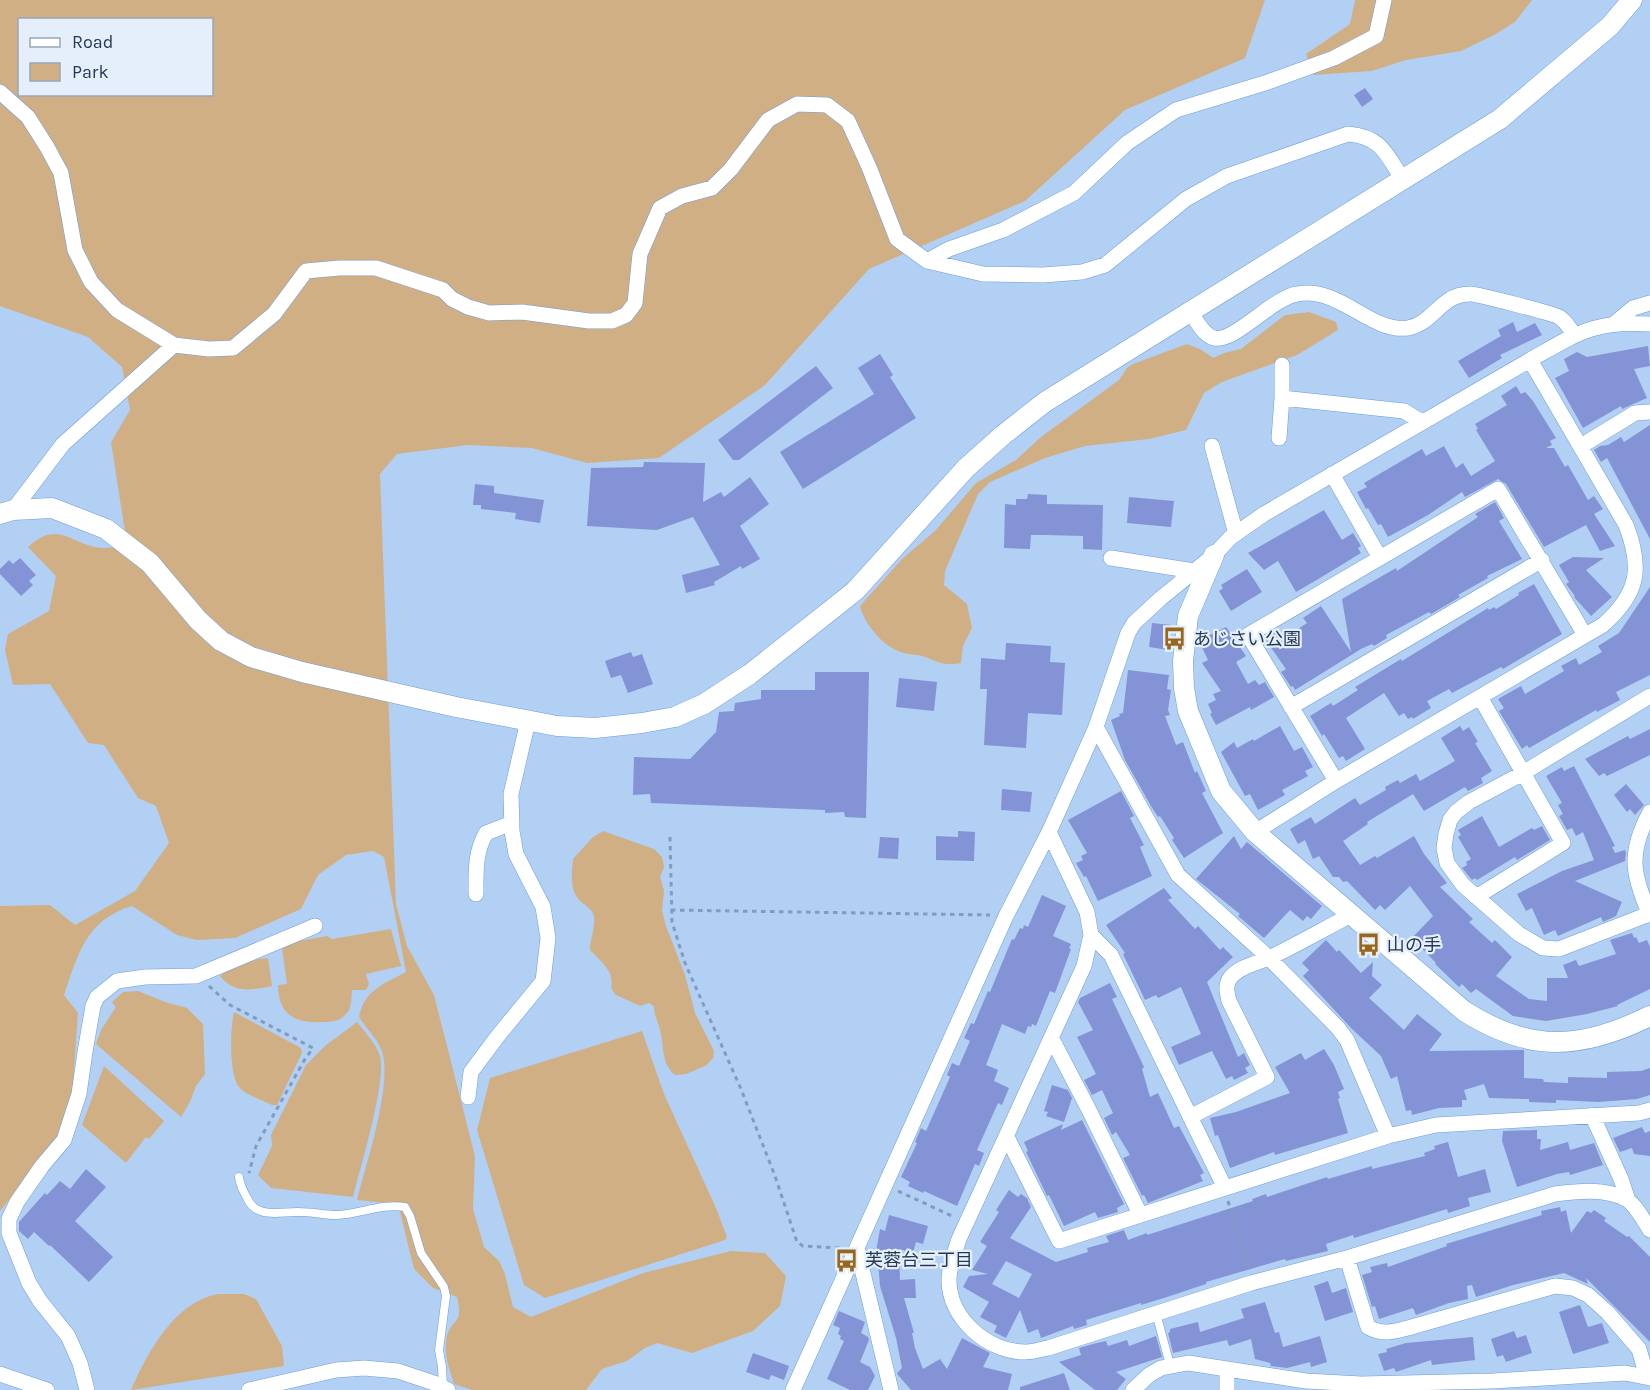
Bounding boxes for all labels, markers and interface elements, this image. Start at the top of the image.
legend [18,18,213,96]
text: Road [72,31,113,53]
text: Park [72,61,109,83]
bus stop icon: あじさい公園 [1162,626,1188,652]
place label: あじさい公園 [1193,628,1301,650]
bus stop icon: 山の手 [1356,932,1382,958]
place label: 山の手 [1387,934,1441,956]
bus stop icon: 芙蓉台三丁目 [834,1247,860,1273]
place label: 芙蓉台三丁目 [865,1249,973,1271]

